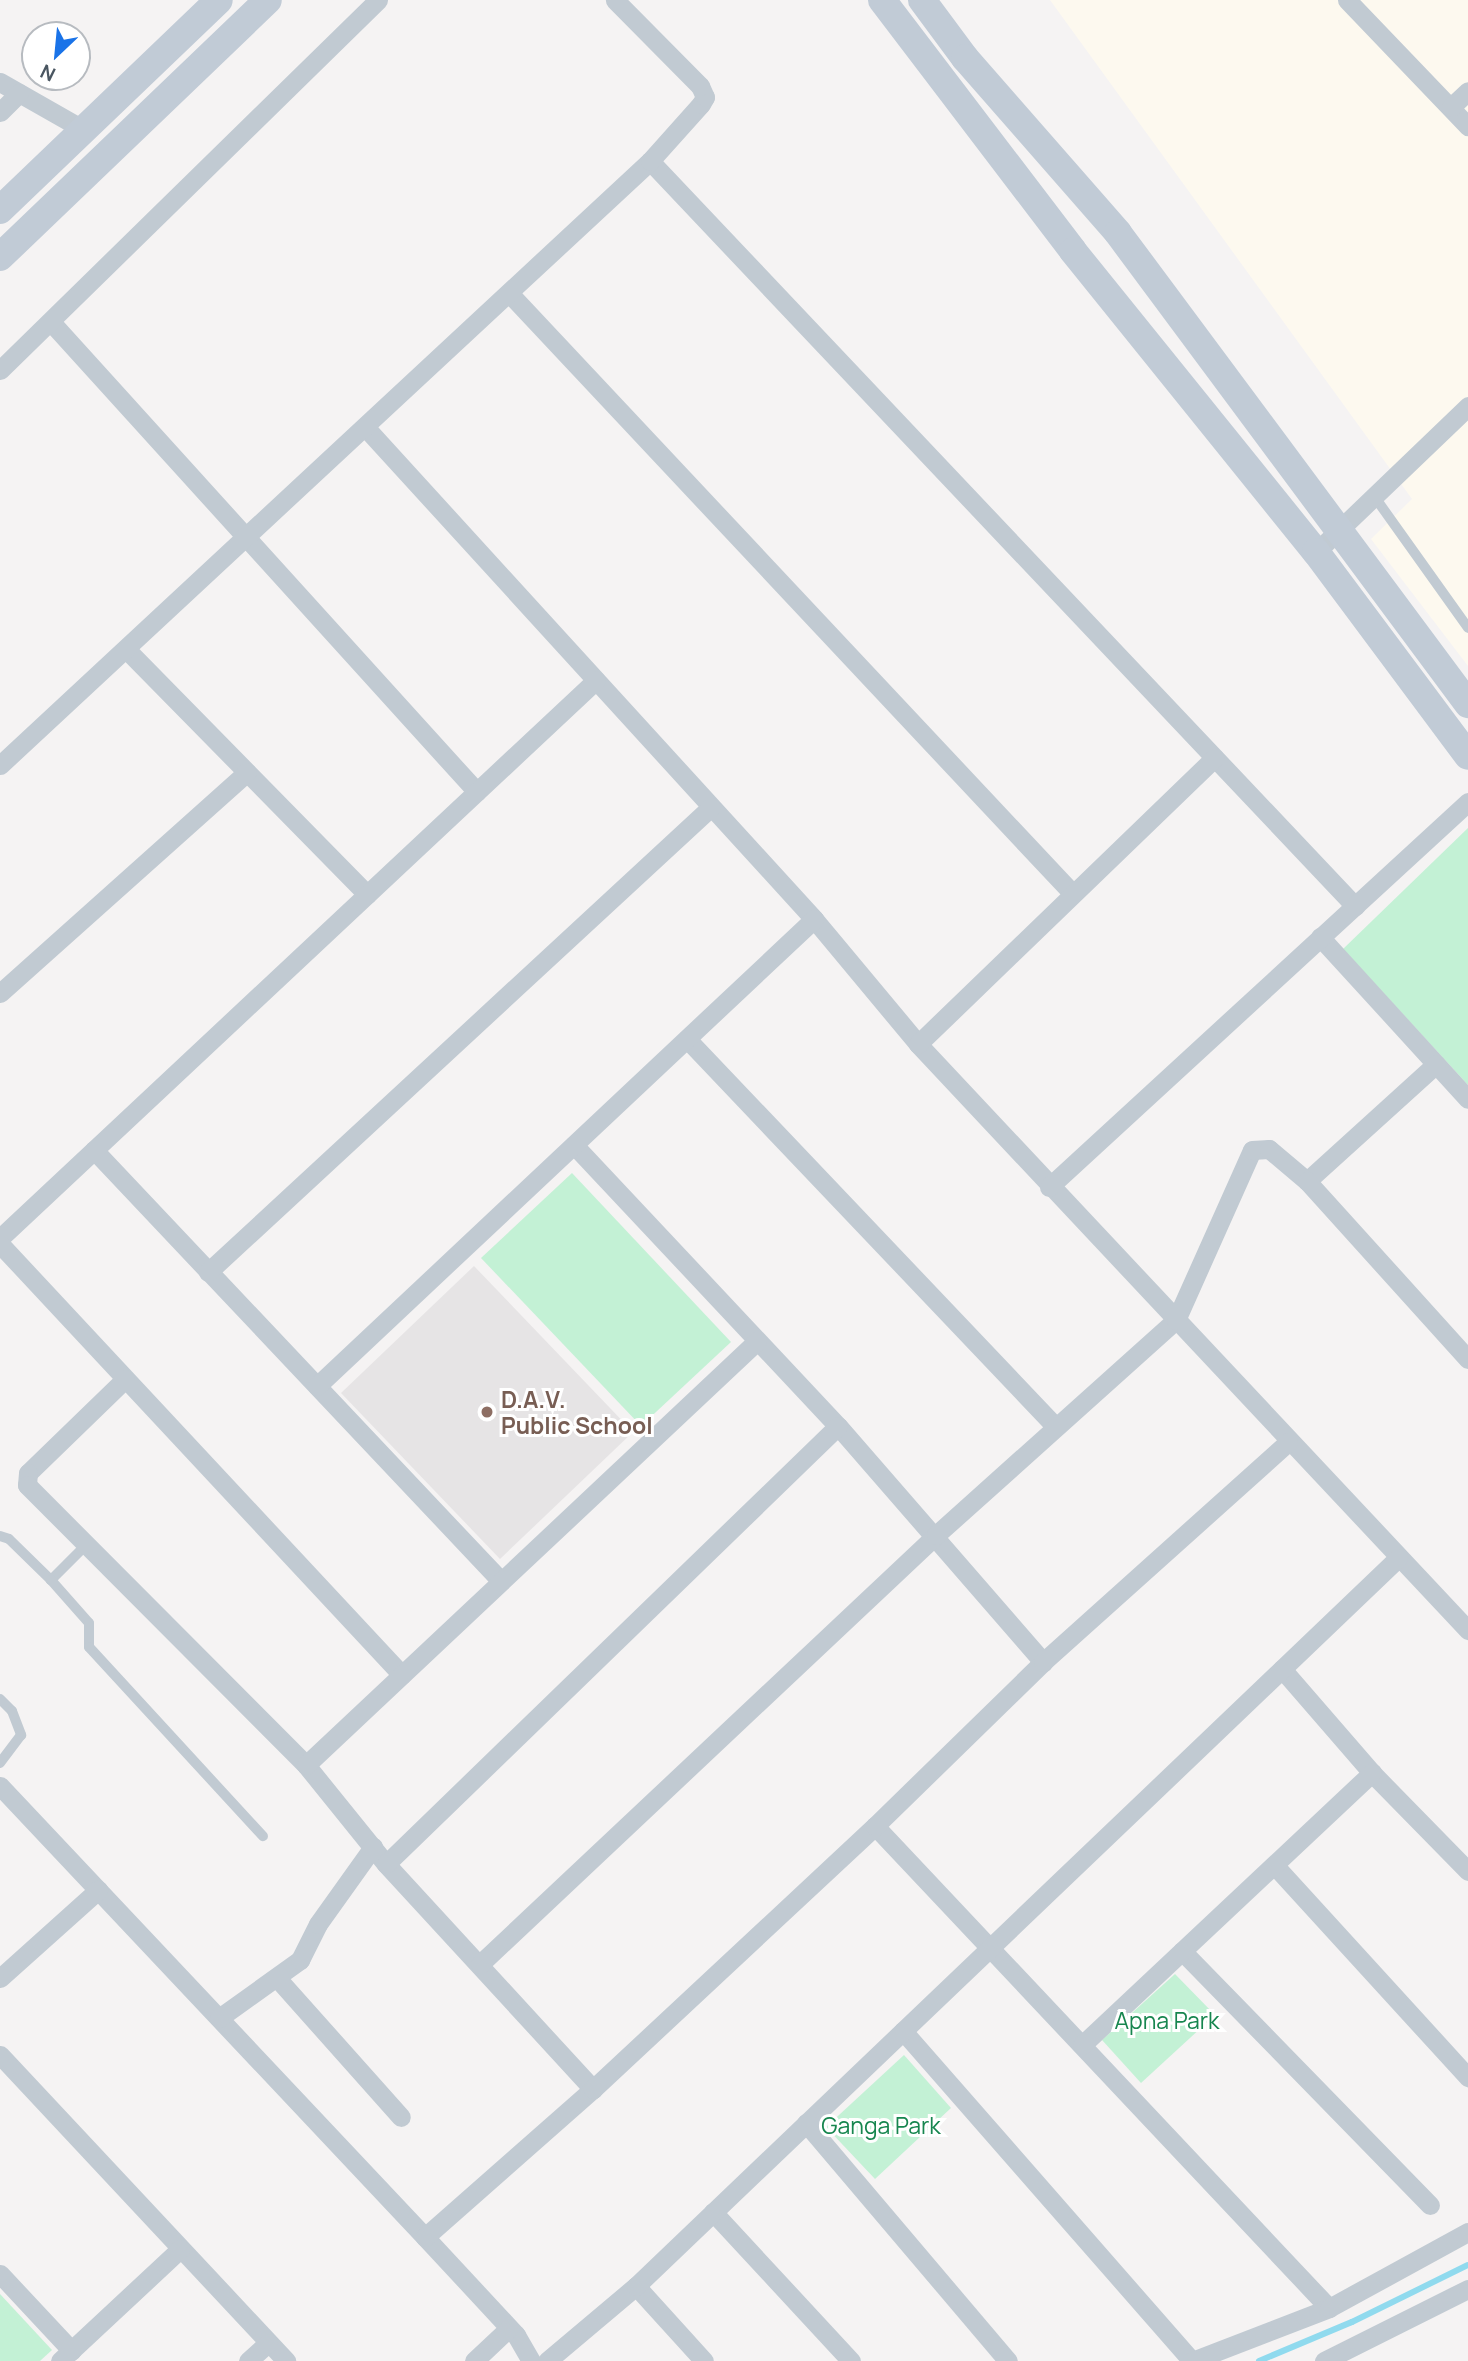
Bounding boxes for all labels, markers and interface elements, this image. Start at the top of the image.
north arrow [21,21,91,91]
text: N [36,58,60,88]
place label: D.A.V. Public School [501,1385,653,1439]
marker: D.A.V. Public School [479,1404,495,1420]
park label: Apna Park [1114,2006,1220,2034]
park label: Ganga Park [821,2111,941,2139]

